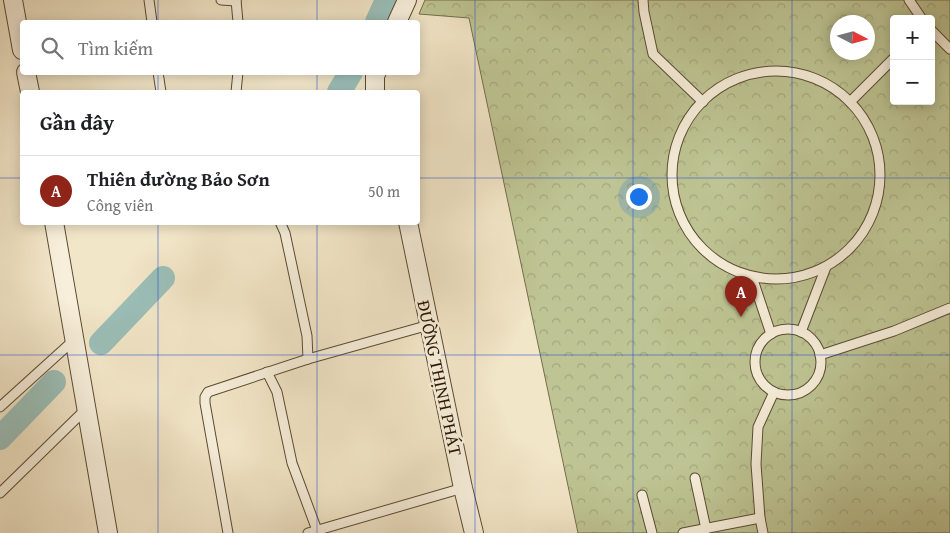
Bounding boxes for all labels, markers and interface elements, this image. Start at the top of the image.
north arrow [830,15,875,60]
map controls [890,15,935,105]
button: + [890,15,935,60]
search box [20,20,420,75]
icon: search [38,34,66,62]
text: Tìm kiếm [78,34,153,62]
button: − [890,60,935,105]
text: Gần đây [40,107,114,138]
text: Thiên đường Bảo Sơn [87,165,270,193]
text: A [51,179,61,203]
text: 50 m [368,179,400,203]
your location [626,184,652,210]
text: Công viên [87,193,153,217]
pin: A [725,276,757,317]
street label: ĐƯỜNG THỊNH PHÁT [410,298,470,458]

